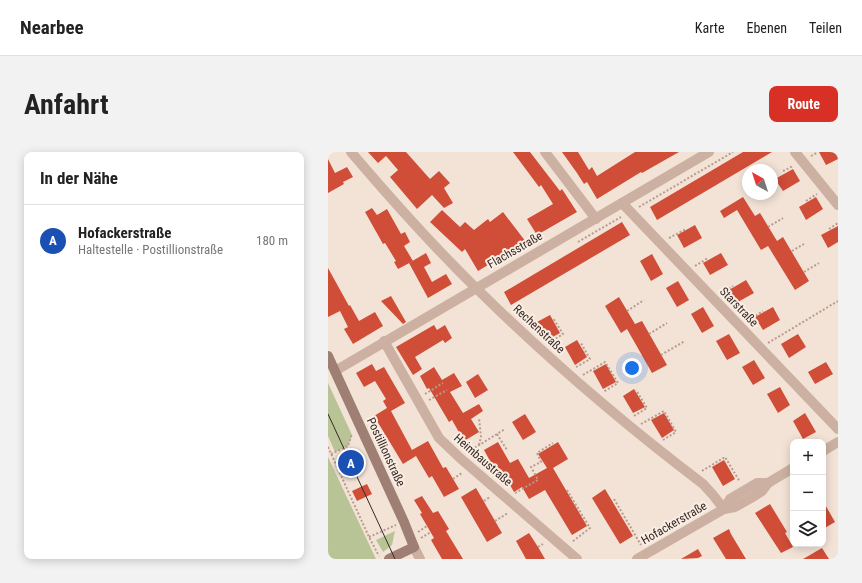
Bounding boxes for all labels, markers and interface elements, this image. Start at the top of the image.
text: Nearbee [20,16,84,39]
text: Karte [695,20,724,36]
text: Ebenen [746,20,787,36]
text: Teilen [809,20,842,36]
button: Route [769,86,838,122]
text: Anfahrt [24,88,109,121]
north arrow [742,164,778,200]
text: In der Nähe [40,168,118,188]
text: Hofackerstraße [78,224,172,242]
street label: Flachsstraße [485,228,545,271]
text: A [49,233,57,248]
text: 180 m [256,233,288,248]
text: Haltestelle · Postillionstraße [78,242,223,257]
street label: Starstraße [717,284,761,330]
street label: Rechenstraße [511,302,568,356]
your location [622,358,642,378]
street label: Postillionstraße [364,415,408,489]
street label: Heimbaustraße [451,431,515,489]
map controls [790,439,826,547]
button: + [790,439,826,475]
pin: A [338,448,364,478]
button: − [790,475,826,511]
street label: Hofackerstraße [639,498,710,547]
button: layers [790,511,826,547]

